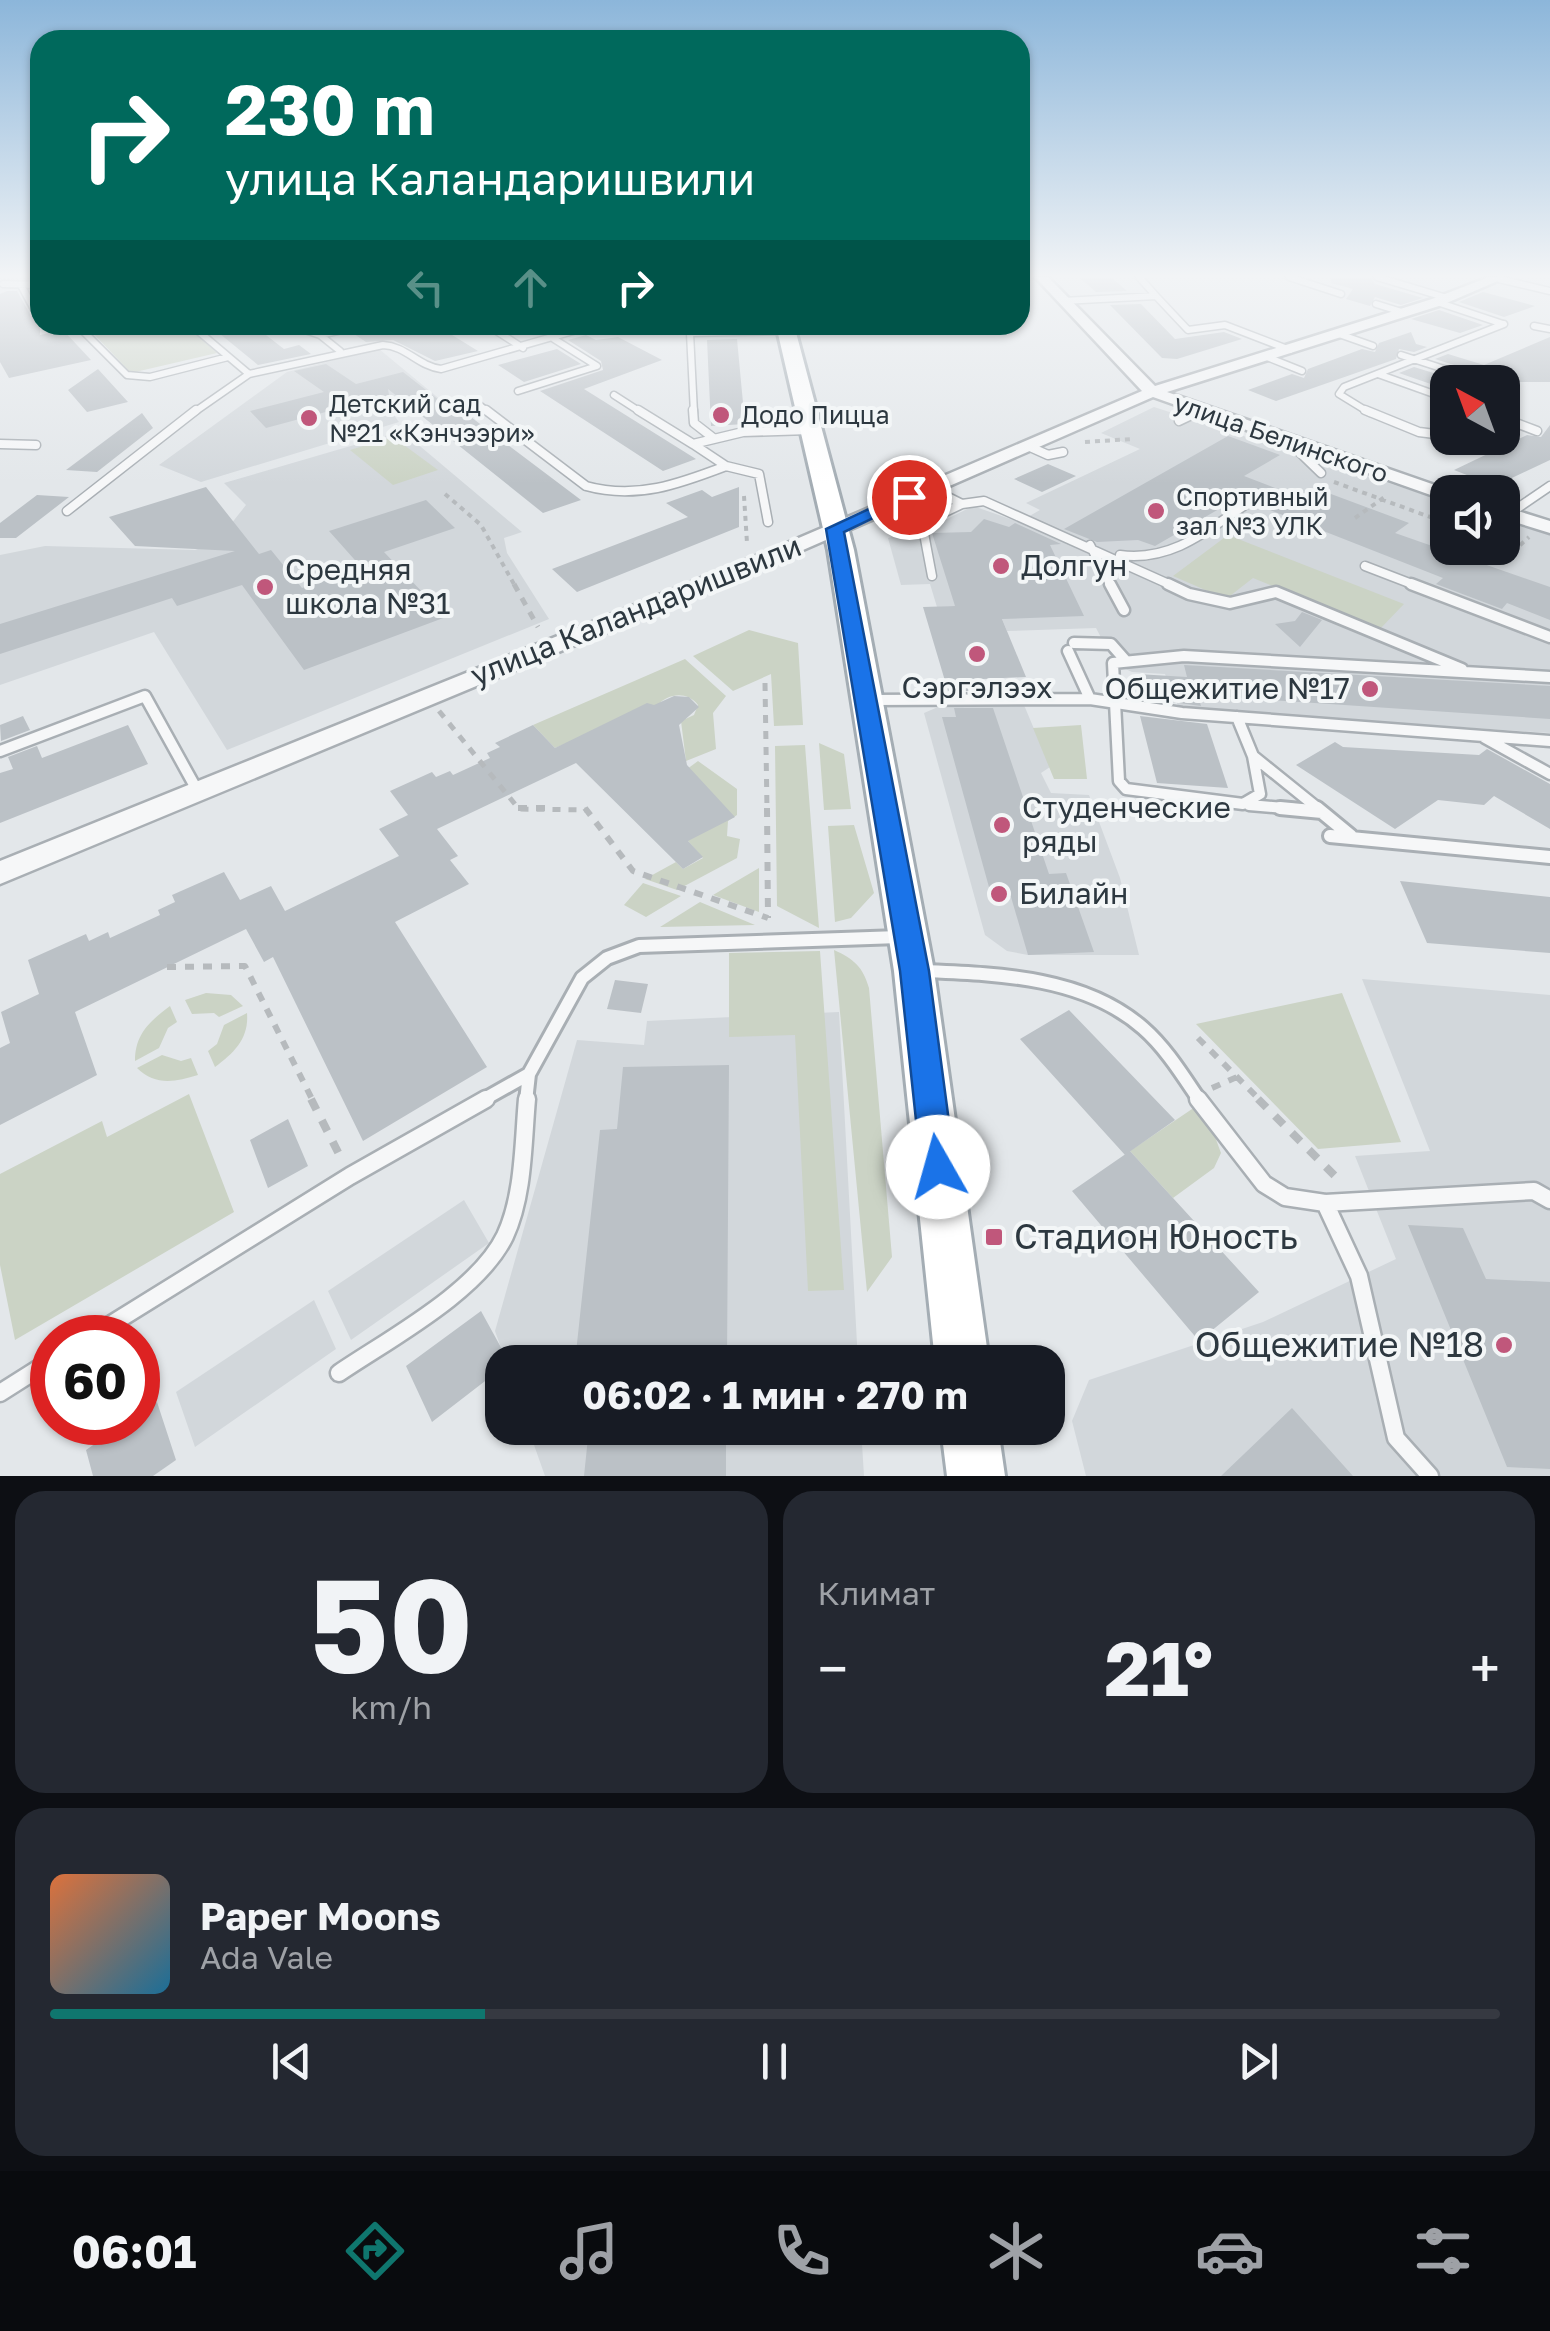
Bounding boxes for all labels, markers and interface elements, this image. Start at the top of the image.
text: 230 m [225,66,435,150]
icon: right [60,70,190,200]
text: улица Каландаришвили [225,151,755,205]
icon: left [398,260,453,315]
icon: ahead [503,260,558,315]
icon: right [608,260,663,315]
north arrow [1430,365,1520,455]
map controls [1430,365,1520,565]
street label: улица Белинского [1170,386,1392,489]
place label: Детский сад №21 «Кэнчээри» [329,388,534,448]
place label: Додо Пицца [741,399,890,430]
marker: Додо Пицца [710,404,732,426]
marker: Детский сад №21 «Кэнчээри» [298,407,320,429]
pin [867,455,952,540]
icon: arrive [882,470,937,525]
button: sound [1430,475,1520,565]
place label: Спортивный зал №3 УЛК [1176,481,1329,541]
marker: Спортивный зал №3 УЛК [1145,500,1167,522]
street label: улица Каландаришвили [465,527,806,693]
place label: Долгун [1021,547,1127,583]
place label: Средняя школа №31 [285,551,451,621]
marker: Долгун [990,555,1012,577]
marker: Средняя школа №31 [254,576,276,598]
marker: Сэргэлээх [966,643,988,665]
place label: Сэргэлээх [902,669,1052,705]
place label: Общежитие №17 [1104,670,1350,706]
marker: Общежитие №17 [1359,678,1381,700]
place label: Студенческие ряды [1022,789,1231,859]
marker: Студенческие ряды [991,814,1013,836]
place label: Билайн [1019,875,1128,911]
marker: Билайн [988,883,1010,905]
position arrow [886,1115,990,1219]
place label: Стадион Юность [1014,1215,1298,1257]
marker: Стадион Юность [983,1226,1005,1248]
speed limit sign: 60 [30,1315,160,1445]
place label: Общежитие №18 [1195,1323,1484,1365]
marker: Общежитие №18 [1493,1334,1515,1356]
text: 06:02 · 1 мин · 270 m [582,1372,968,1417]
text: 50 [309,1545,473,1701]
text: Климат [818,1574,935,1612]
text: 21° [1104,1622,1213,1713]
text: − [818,1635,848,1701]
text: + [1470,1635,1500,1701]
text: km/h [351,1688,432,1726]
text: Paper Moons [200,1893,441,1938]
text: Ada Vale [200,1938,333,1976]
icon: previous [264,2034,319,2089]
icon: pause [747,2034,802,2089]
icon: next [1231,2034,1286,2089]
icon: directions [340,2216,410,2286]
icon: music [554,2216,624,2286]
icon: phone [767,2216,837,2286]
icon: climate [981,2216,1051,2286]
icon: car [1195,2216,1265,2286]
icon: filters [1408,2216,1478,2286]
text: 06:01 [72,2224,196,2278]

